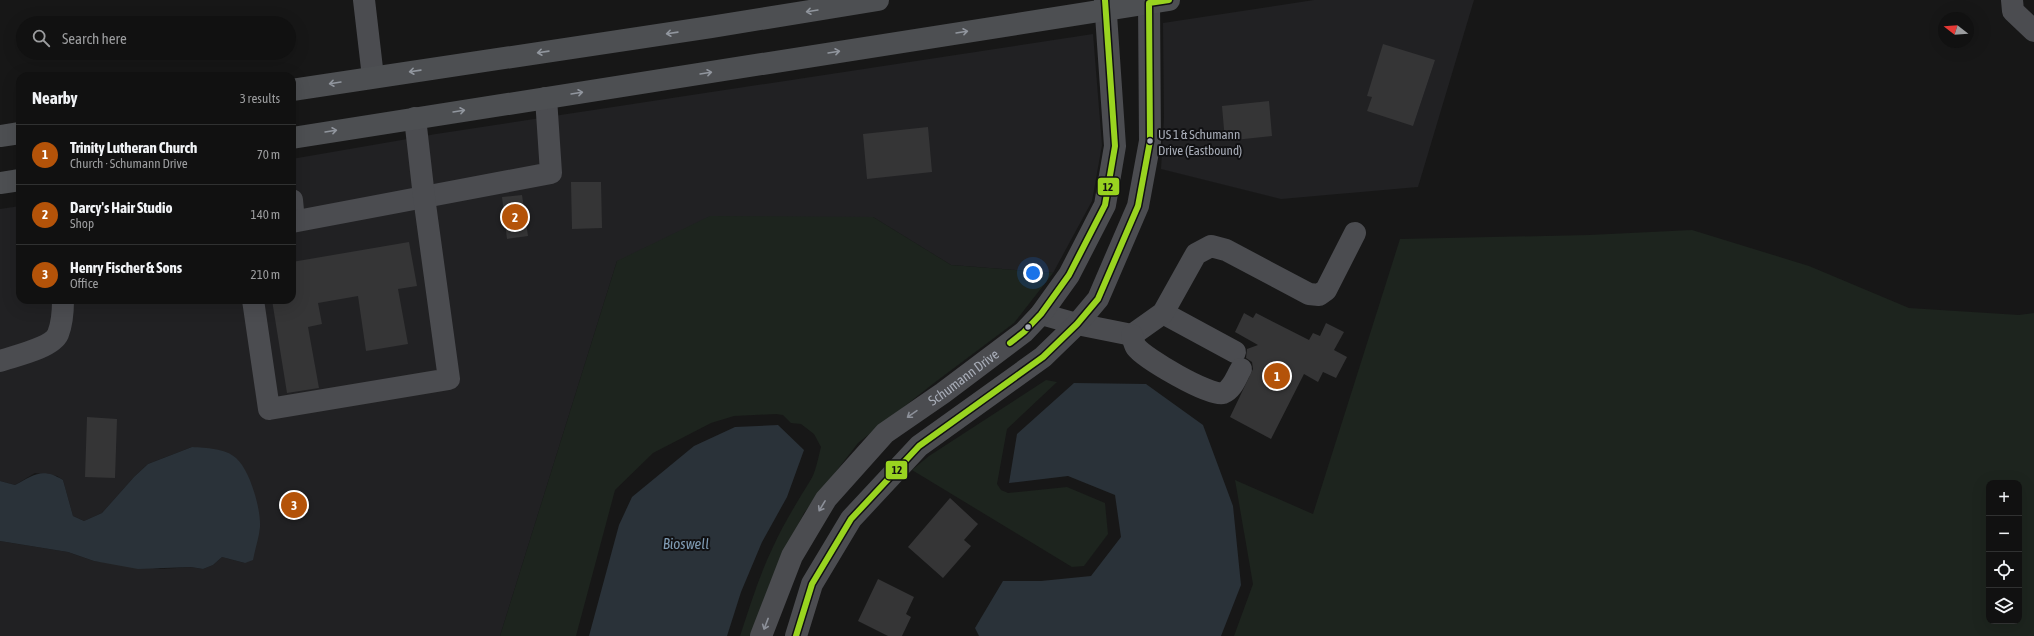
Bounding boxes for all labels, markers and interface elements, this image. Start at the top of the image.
one-way arrow [806,7,819,15]
north arrow [1938,12,1974,48]
search box [16,16,296,60]
icon: search [30,27,52,49]
one-way arrow [955,28,968,36]
one-way arrow [666,29,679,37]
text: Search here [62,30,127,47]
one-way arrow [537,48,550,56]
one-way arrow [827,48,840,56]
one-way arrow [409,67,422,75]
one-way arrow [699,69,712,77]
one-way arrow [329,79,342,87]
text: Nearby [32,88,78,108]
one-way arrow [570,89,583,97]
text: 3 results [240,91,280,106]
one-way arrow [452,107,465,115]
one-way arrow [324,127,337,135]
place label: US 1 & Schumann Drive (Eastbound) [1158,127,1242,158]
marker: US 1 & Schumann Drive (Eastbound) [1145,136,1155,146]
text: Trinity Lutheran Church [70,139,197,156]
text: 1 [42,147,48,162]
text: 70 m [257,147,280,162]
text: Church · Schumann Drive [70,156,188,171]
line badge: 12 [1097,177,1120,196]
text: 12 [1103,181,1113,193]
text: Darcy's Hair Studio [70,199,172,216]
pin: 2 [502,202,528,232]
text: 2 [42,207,48,222]
text: 140 m [251,207,280,222]
text: Shop [70,216,94,231]
text: Henry Fischer & Sons [70,259,182,276]
your location [1023,263,1043,283]
text: 3 [42,267,48,282]
text: 210 m [251,267,280,282]
text: Office [70,276,98,291]
unlabelled marker [1023,322,1033,332]
street label: Schumann Drive [925,346,1002,409]
pin: 1 [1264,361,1290,391]
one-way arrow [907,410,918,418]
line badge: 12 [885,460,908,480]
text: 12 [892,464,902,476]
map controls [1986,480,2022,624]
button: + [1986,480,2022,516]
pin: 3 [281,490,307,520]
one-way arrow [817,500,825,512]
button: − [1986,516,2022,552]
water label: Bioswell [663,535,709,552]
button: locate [1986,552,2022,588]
button: layers [1986,588,2022,624]
one-way arrow [762,617,770,629]

